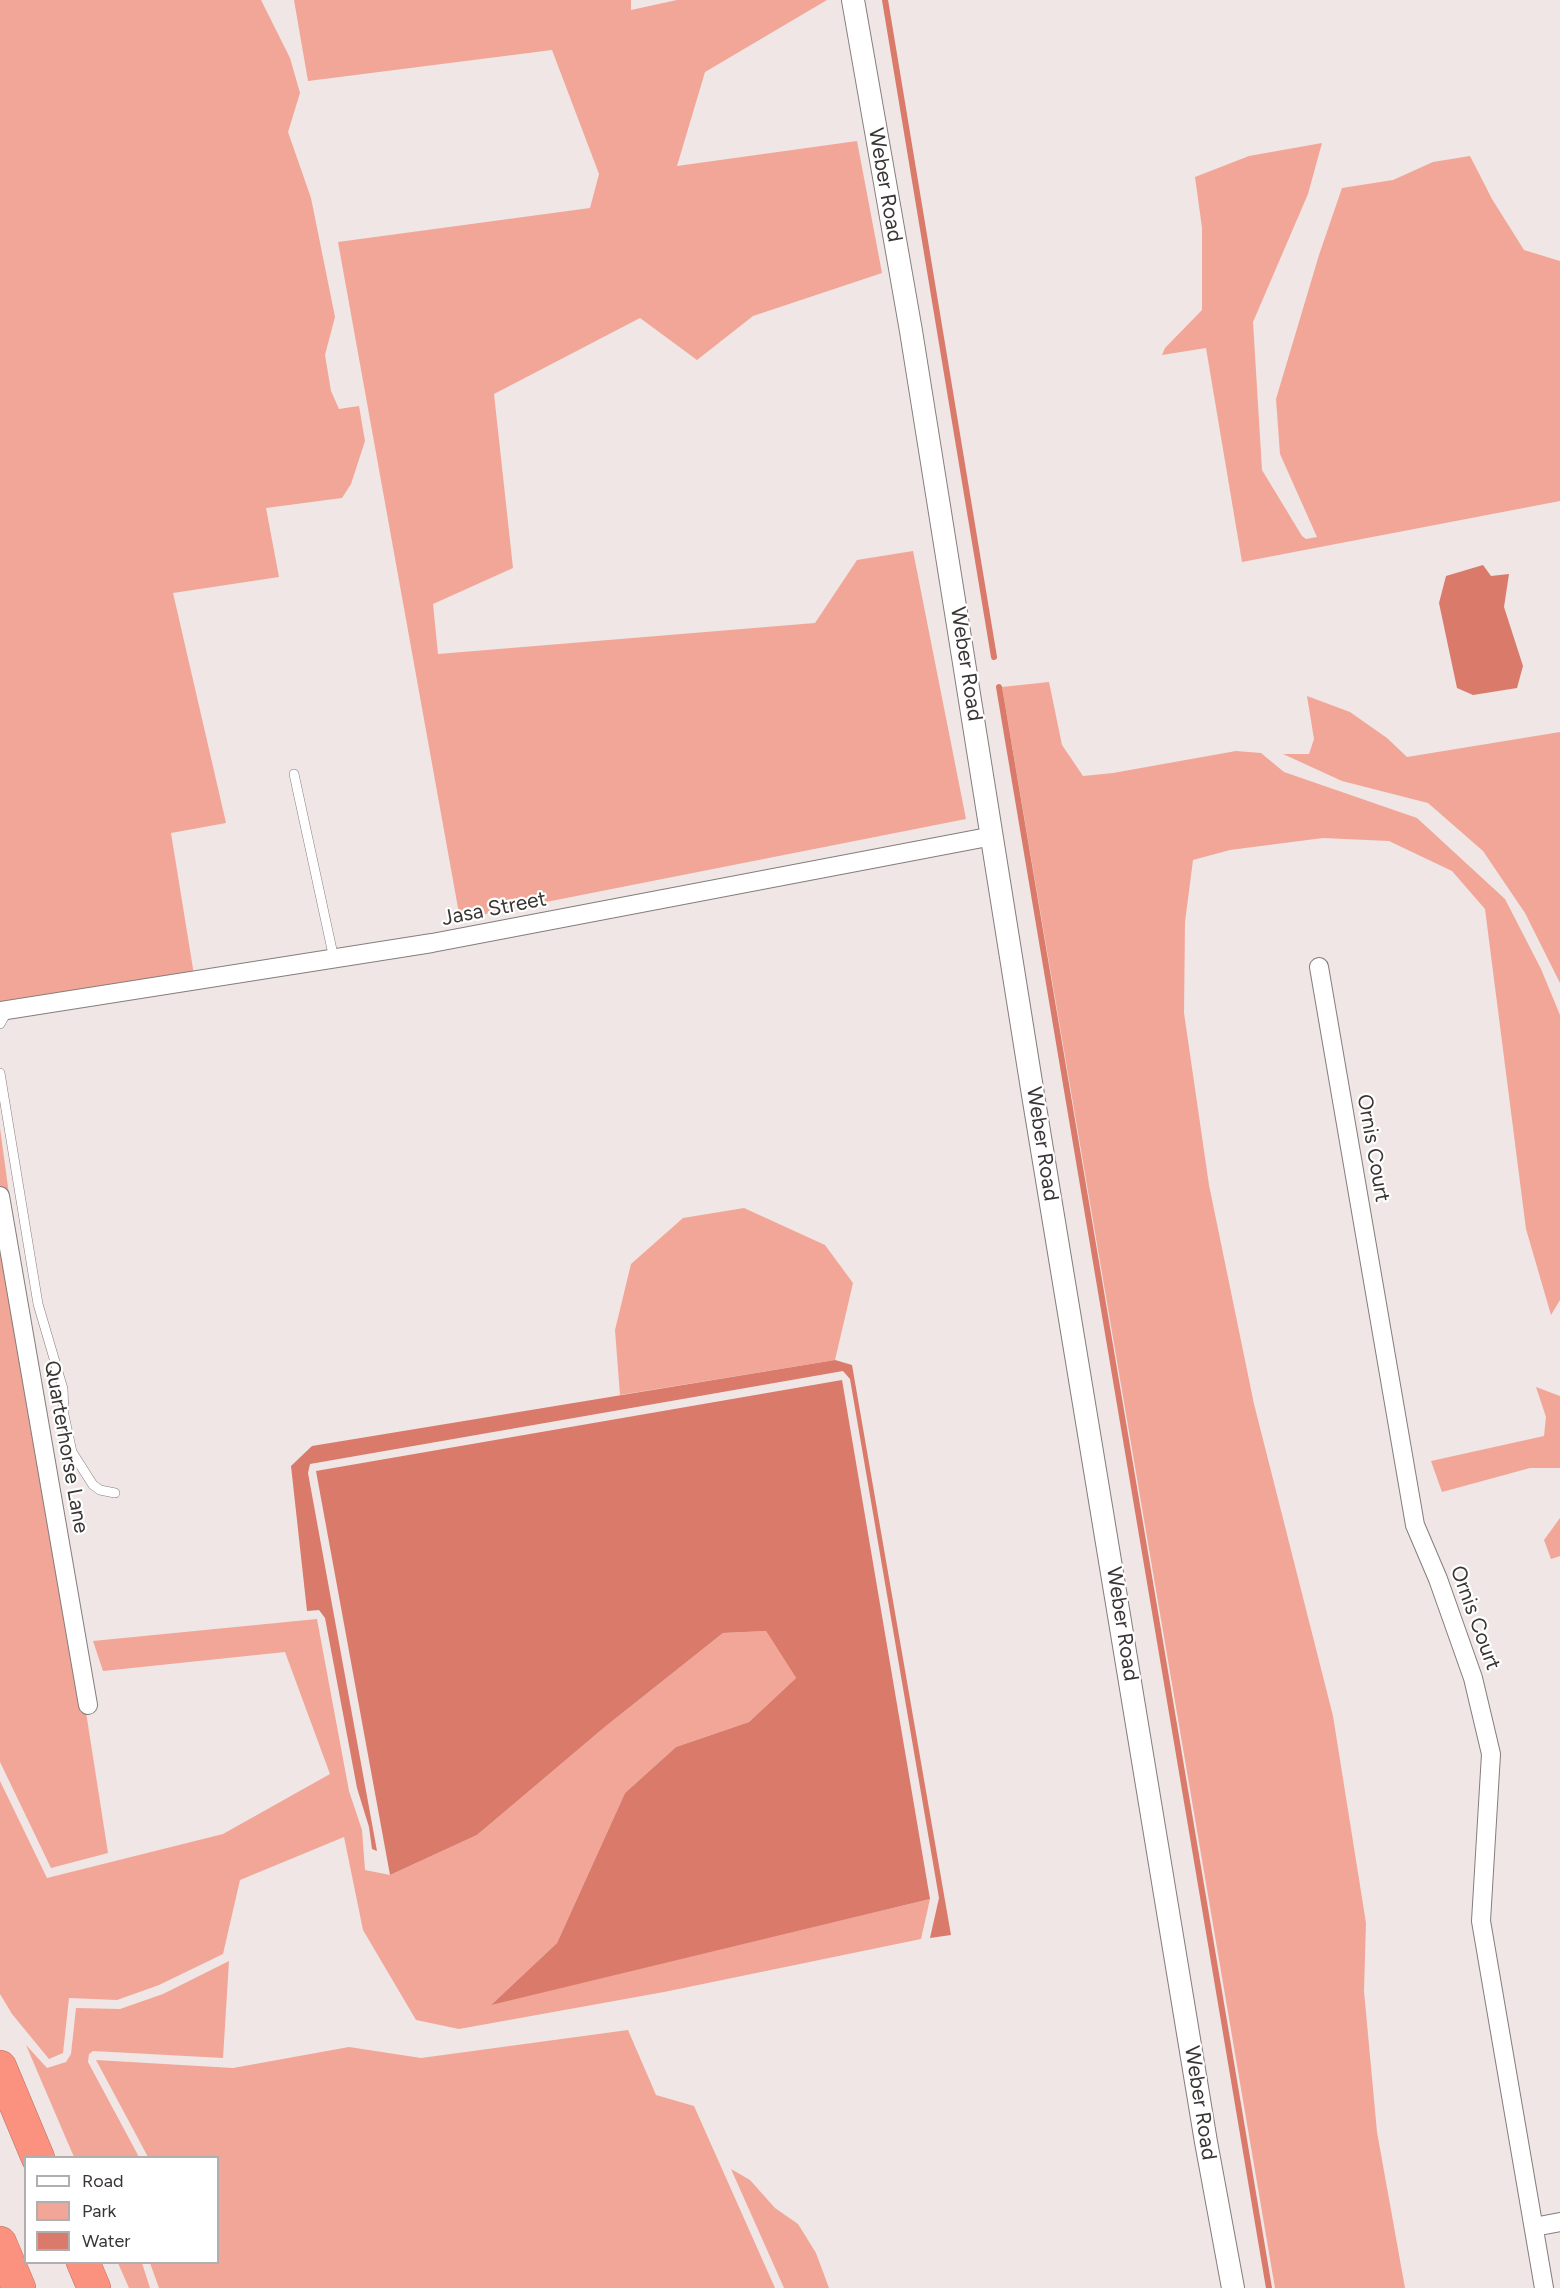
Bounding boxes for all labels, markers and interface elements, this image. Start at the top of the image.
street label: Weber Road [863,126,907,244]
street label: Weber Road [945,605,987,723]
street label: Jasa Street [440,887,548,931]
street label: Weber Road [1021,1085,1063,1203]
street label: Ornis Court [1351,1092,1395,1204]
street label: Quarterhorse Lane [38,1359,94,1535]
street label: Ornis Court [1445,1562,1505,1674]
street label: Weber Road [1101,1565,1143,1683]
street label: Weber Road [1179,2044,1221,2162]
legend [24,2156,219,2264]
text: Road [82,2170,123,2192]
text: Park [82,2200,116,2222]
text: Water [82,2230,130,2252]

